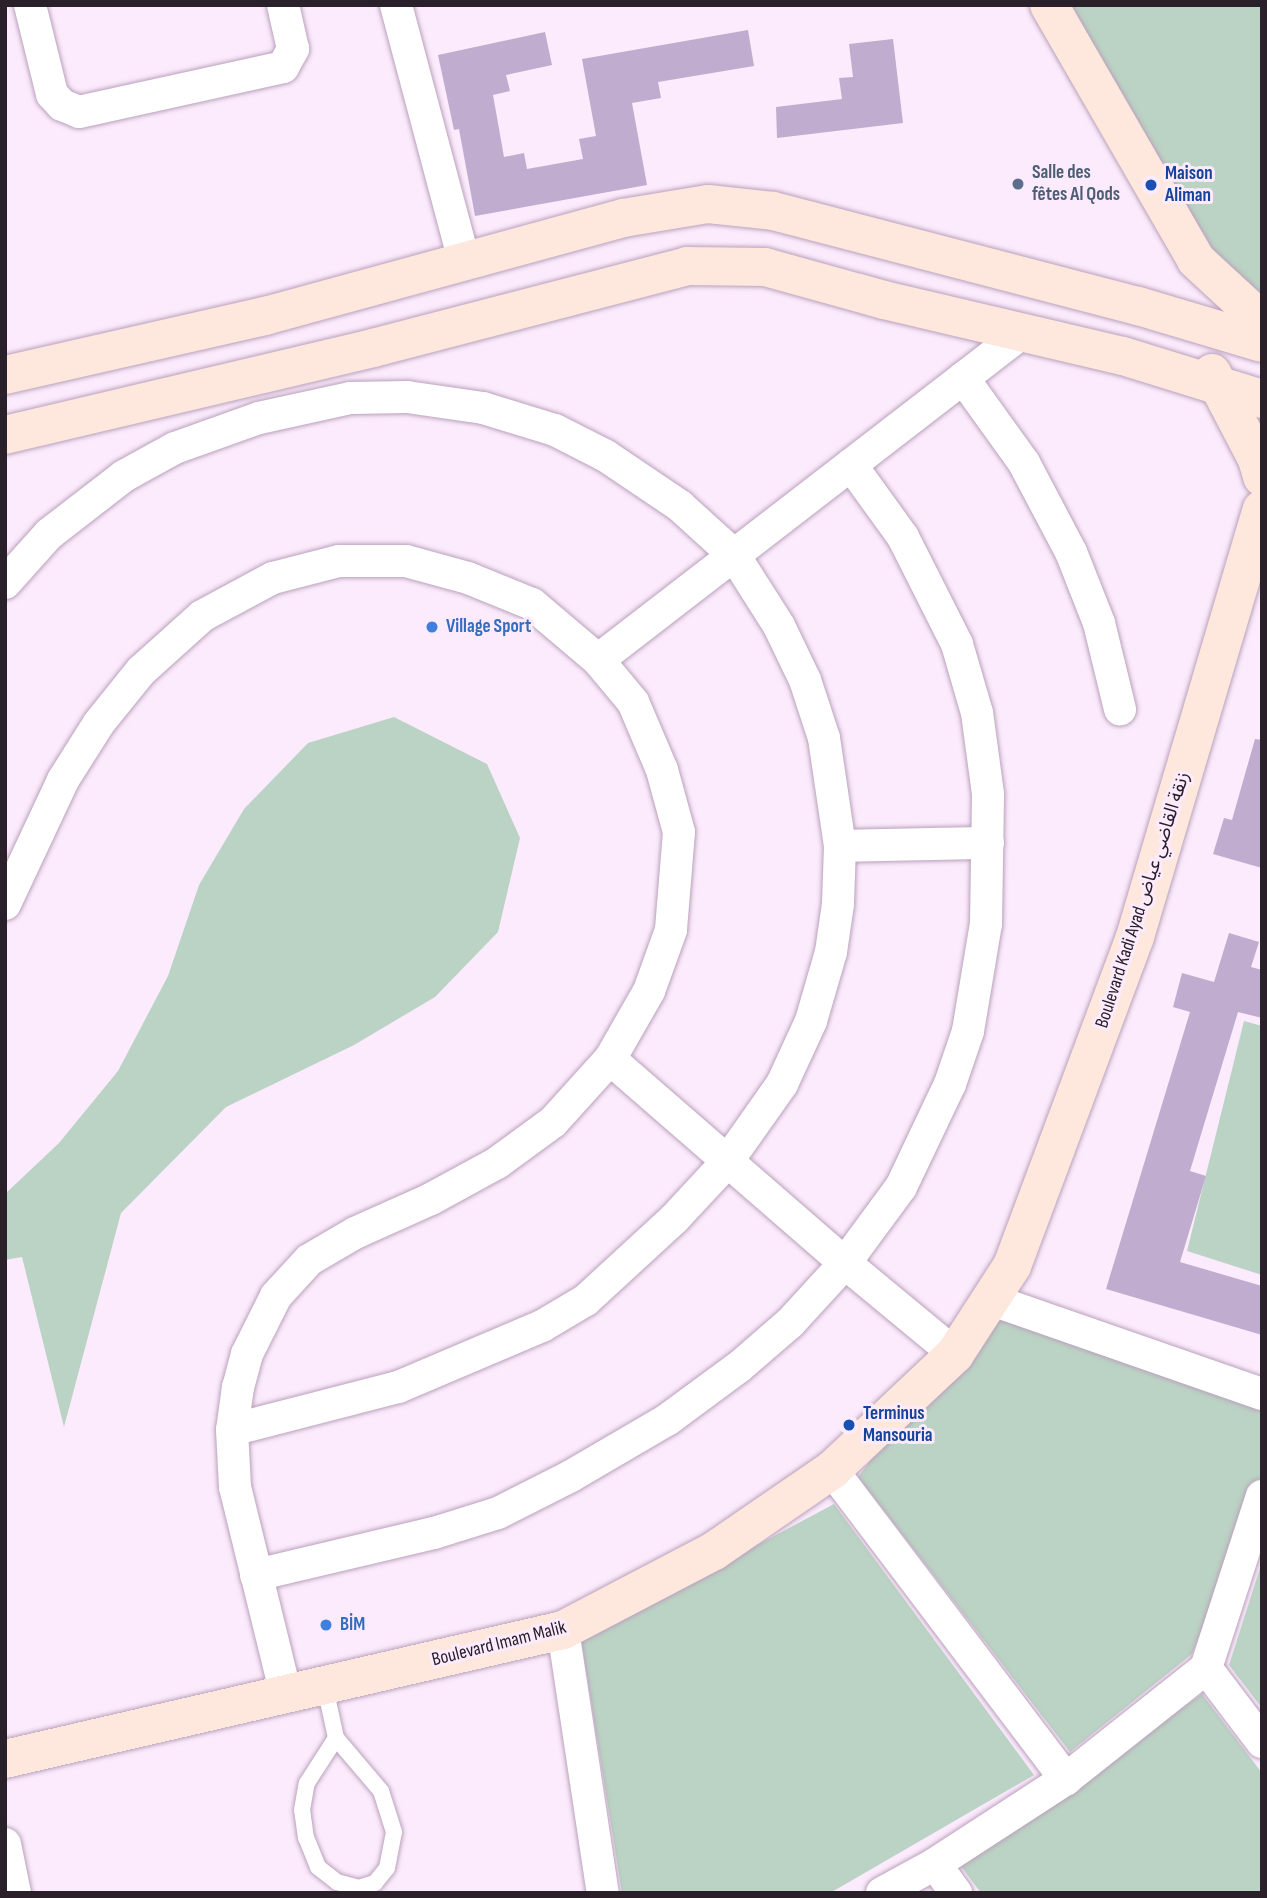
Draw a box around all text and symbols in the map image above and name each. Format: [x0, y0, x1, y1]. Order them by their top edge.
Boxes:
place label: Salle des fêtes Al Qods [1032, 162, 1120, 206]
place label: Maison Aliman [1165, 163, 1213, 207]
marker: Salle des fêtes Al Qods [1010, 176, 1026, 192]
marker: Maison Aliman [1143, 177, 1159, 193]
place label: Village Sport [446, 616, 531, 638]
marker: Village Sport [424, 619, 440, 635]
street label: Boulevard Kadi Ayad زنقة القاضي عياض [1091, 769, 1195, 1031]
place label: Terminus Mansouria [863, 1403, 933, 1447]
marker: Terminus Mansouria [841, 1417, 857, 1433]
place label: BİM [340, 1614, 365, 1636]
street label: Boulevard Imam Malik [429, 1616, 569, 1672]
marker: BİM [318, 1617, 334, 1633]

